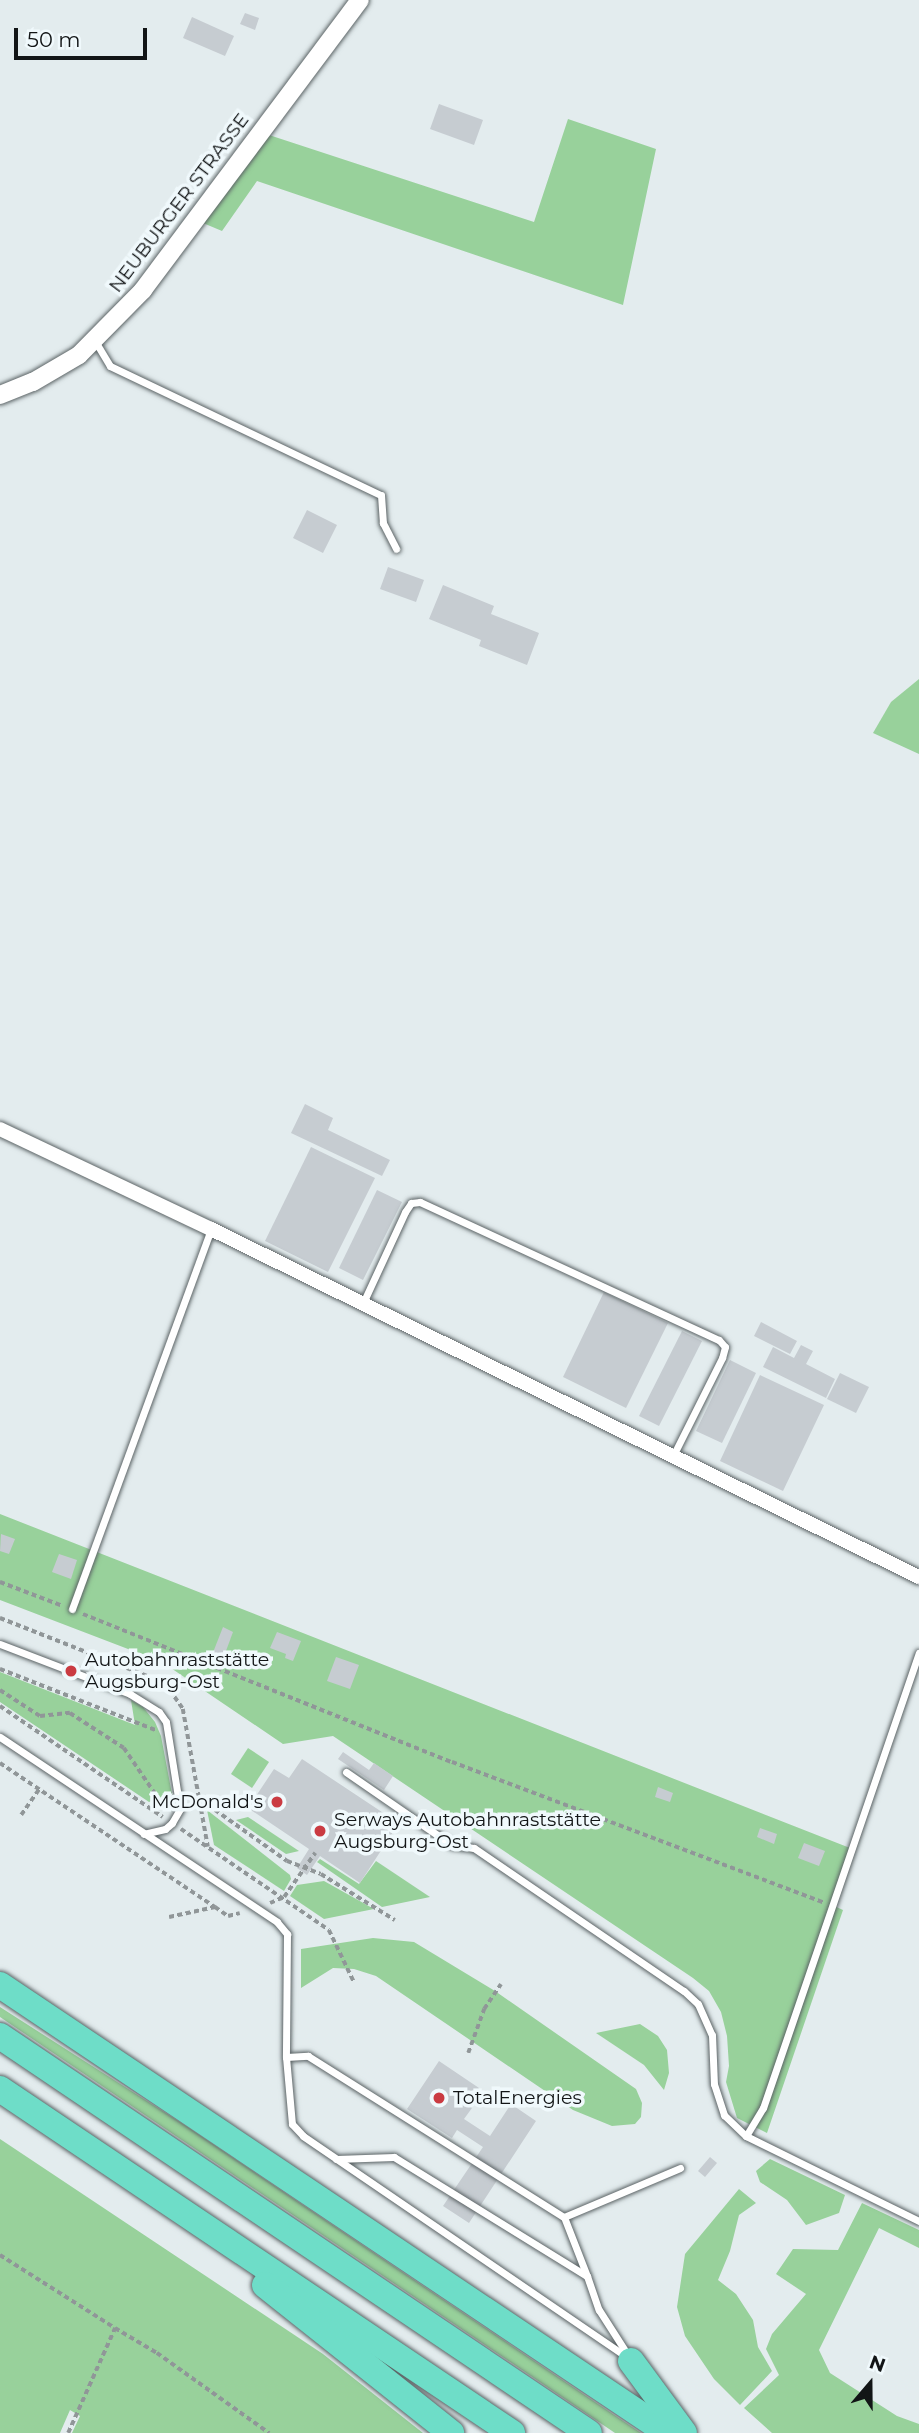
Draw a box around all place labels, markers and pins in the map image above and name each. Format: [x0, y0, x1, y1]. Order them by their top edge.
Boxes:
place label: Autobahnraststätte Augsburg-Ost [85, 1649, 269, 1693]
marker: Autobahnraststätte Augsburg-Ost [63, 1663, 79, 1679]
place label: McDonald's [151, 1791, 263, 1813]
marker: McDonald's [269, 1794, 285, 1810]
place label: Serways Autobahnraststätte Augsburg-Ost [334, 1809, 601, 1853]
marker: Serways Autobahnraststätte Augsburg-Ost [312, 1823, 328, 1839]
place label: TotalEnergies [453, 2087, 582, 2109]
marker: TotalEnergies [431, 2090, 447, 2106]

